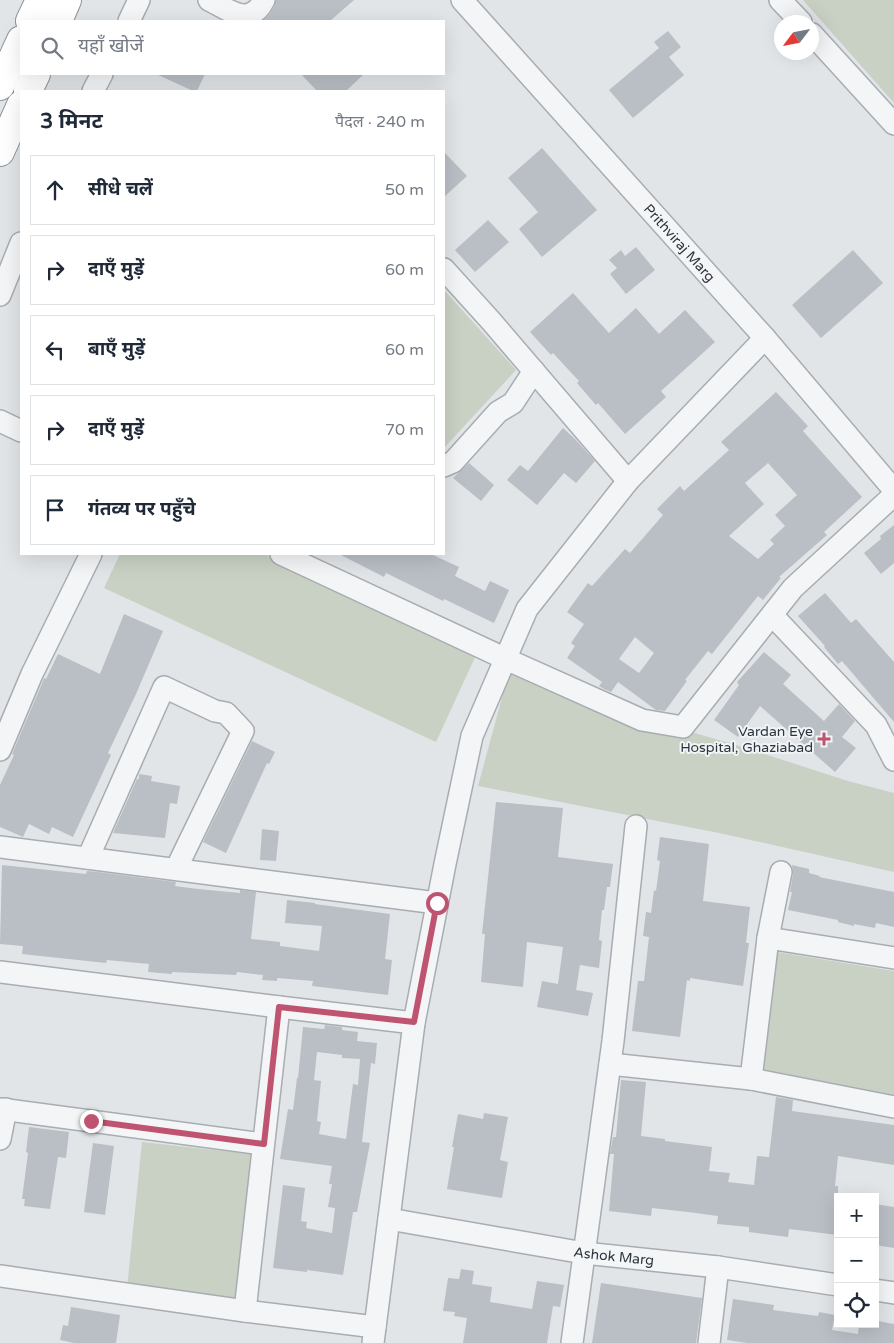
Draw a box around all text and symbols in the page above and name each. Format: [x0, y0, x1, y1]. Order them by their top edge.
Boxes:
north arrow [774, 15, 819, 60]
search box [20, 20, 445, 75]
icon: search [38, 34, 66, 62]
text: यहाँ खोजें [78, 35, 144, 57]
text: 3 मिनट [40, 109, 103, 134]
text: पैदल · 240 m [335, 112, 425, 132]
icon: ahead [41, 176, 69, 204]
text: सीधे चलें [88, 178, 153, 200]
text: 50 m [385, 180, 424, 200]
street label: Prithviraj Marg [640, 200, 719, 285]
icon: right [41, 256, 69, 284]
text: दाएँ मुड़ें [88, 258, 144, 280]
text: 60 m [385, 260, 424, 280]
icon: left [41, 336, 69, 364]
text: बाएँ मुड़ें [88, 338, 145, 360]
text: 60 m [385, 340, 424, 360]
icon: right [41, 416, 69, 444]
text: दाएँ मुड़ें [88, 418, 144, 440]
text: 70 m [385, 420, 424, 440]
icon: arrive [41, 496, 69, 524]
text: गंतव्य पर पहुँचे [88, 498, 196, 520]
place label: Vardan Eye Hospital, Ghaziabad [680, 723, 813, 756]
marker: Vardan Eye Hospital, Ghaziabad [817, 732, 831, 746]
route start [426, 892, 449, 915]
route end [80, 1110, 103, 1133]
map controls [834, 1193, 879, 1328]
button: + [834, 1193, 879, 1238]
button: − [834, 1238, 879, 1283]
street label: Ashok Marg [572, 1243, 655, 1269]
button: locate [834, 1283, 879, 1328]

